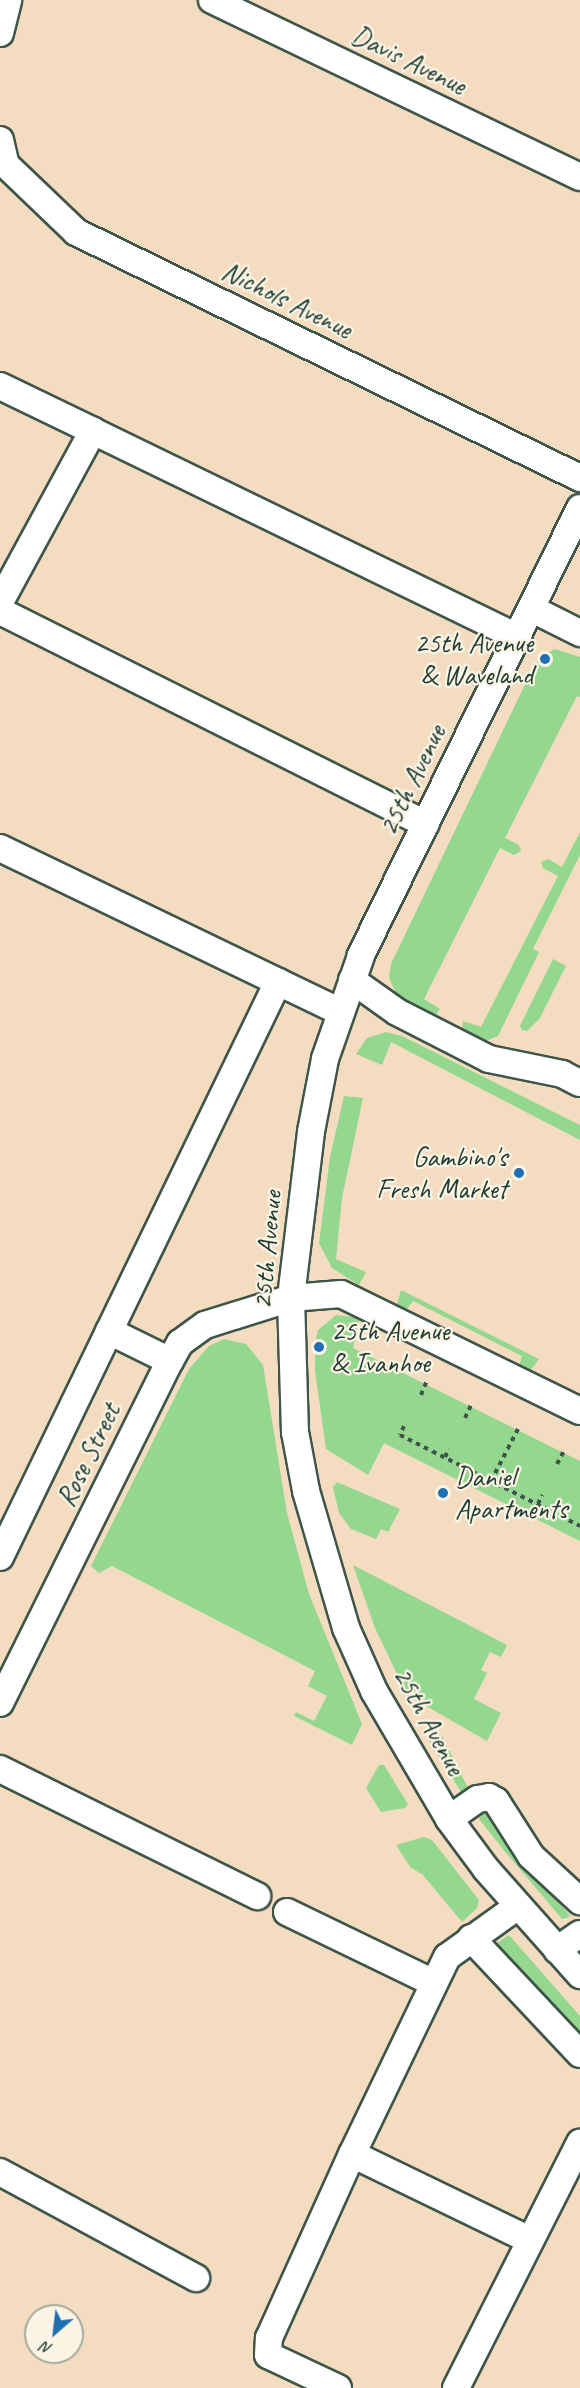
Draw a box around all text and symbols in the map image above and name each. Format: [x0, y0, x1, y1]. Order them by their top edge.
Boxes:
street label: Davis Avenue [346, 18, 472, 102]
street label: Nichols Avenue [216, 254, 358, 346]
place label: 25th Avenue & Waveland [415, 626, 533, 692]
marker: 25th Avenue & Waveland [538, 652, 552, 666]
street label: 25th Avenue [371, 719, 453, 841]
place label: Gambino's Fresh Market [375, 1140, 507, 1206]
marker: Gambino's Fresh Market [512, 1166, 526, 1180]
street label: 25th Avenue [245, 1190, 289, 1310]
place label: 25th Avenue & Ivanhoe [331, 1314, 449, 1380]
marker: 25th Avenue & Ivanhoe [312, 1340, 326, 1354]
street label: Rose Street [49, 1398, 127, 1512]
place label: Daniel Apartments [455, 1460, 567, 1526]
marker: Daniel Apartments [436, 1486, 450, 1500]
street label: 25th Avenue [386, 1661, 472, 1781]
north arrow [24, 2304, 84, 2364]
text: N [37, 2337, 56, 2359]

